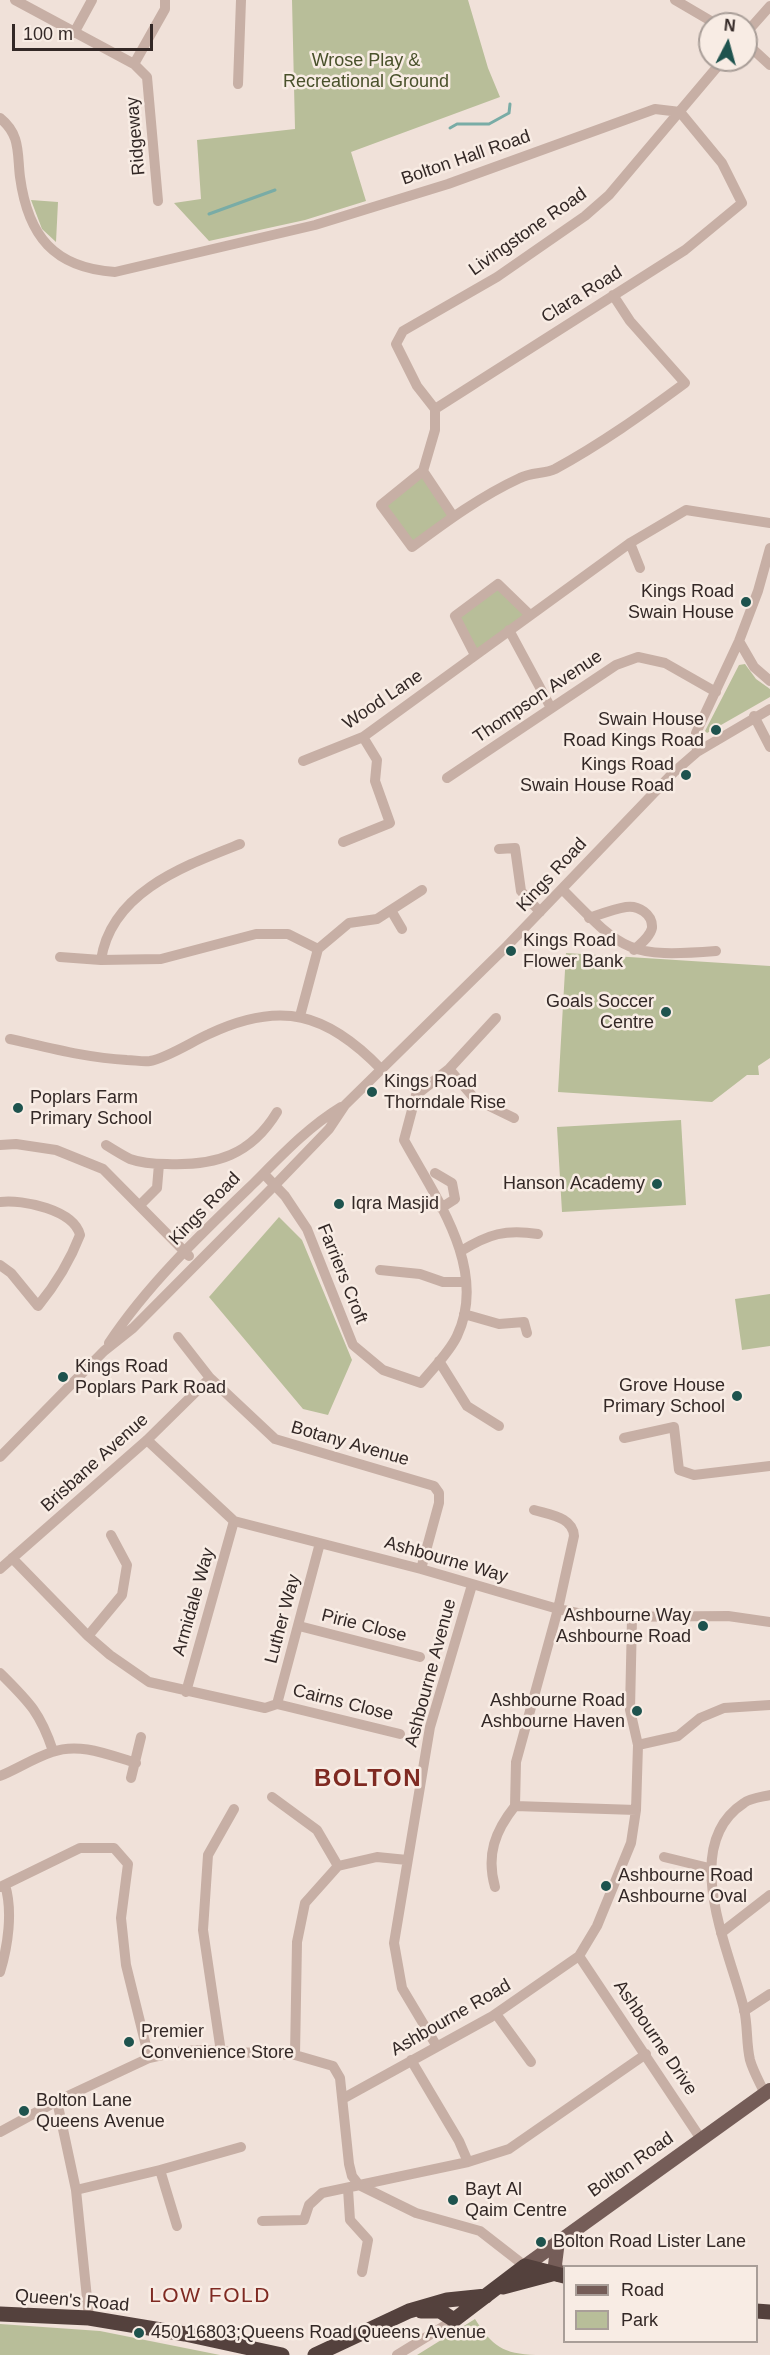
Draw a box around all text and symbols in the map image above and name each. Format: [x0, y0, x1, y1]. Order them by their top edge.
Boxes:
scale bar [15, 12, 156, 50]
north arrow [698, 12, 758, 72]
text: N [723, 17, 736, 35]
text: 100 m [23, 24, 73, 44]
park label: Wrose Play & Recreational Ground [283, 50, 449, 92]
street label: Ridgeway [122, 96, 150, 176]
street label: Bolton Hall Road [399, 126, 533, 190]
street label: Livingstone Road [465, 183, 591, 281]
street label: Clara Road [538, 262, 626, 328]
place label: Kings Road Swain House [628, 581, 734, 624]
marker: Kings Road Swain House [739, 595, 753, 609]
street label: Thompson Avenue [469, 646, 607, 748]
street label: Wood Lane [339, 665, 427, 735]
place label: Swain House Road Kings Road [563, 709, 704, 752]
marker: Swain House Road Kings Road [709, 723, 723, 737]
place label: Kings Road Swain House Road [520, 754, 674, 796]
marker: Kings Road Swain House Road [679, 768, 693, 782]
street label: Kings Road [512, 834, 592, 916]
place label: Kings Road Flower Bank [523, 930, 623, 972]
marker: Kings Road Flower Bank [504, 944, 518, 958]
place label: Goals Soccer Centre [546, 991, 654, 1034]
marker: Goals Soccer Centre [659, 1005, 673, 1019]
place label: Kings Road Thorndale Rise [384, 1071, 506, 1114]
marker: Kings Road Thorndale Rise [365, 1085, 379, 1099]
place label: Poplars Farm Primary School [30, 1087, 152, 1130]
marker: Poplars Farm Primary School [11, 1101, 25, 1115]
street label: Kings Road [165, 1168, 245, 1250]
place label: Hanson Academy [503, 1173, 645, 1195]
marker: Hanson Academy [650, 1177, 664, 1191]
place label: Iqra Masjid [351, 1193, 439, 1215]
marker: Iqra Masjid [332, 1197, 346, 1211]
street label: Farriers Croft [312, 1221, 372, 1327]
place label: Kings Road Poplars Park Road [75, 1356, 226, 1398]
marker: Kings Road Poplars Park Road [56, 1370, 70, 1384]
place label: Grove House Primary School [603, 1375, 725, 1418]
marker: Grove House Primary School [730, 1389, 744, 1403]
street label: Brisbane Avenue [37, 1409, 153, 1517]
street label: Botany Avenue [288, 1417, 412, 1471]
street label: Ashbourne Way [382, 1532, 510, 1588]
street label: Armidale Way [168, 1546, 220, 1658]
street label: Luther Way [261, 1572, 305, 1666]
street label: Ashbourne Avenue [401, 1596, 461, 1750]
street label: Pirie Close [319, 1605, 409, 1647]
place label: Ashbourne Way Ashbourne Road [556, 1605, 691, 1648]
marker: Ashbourne Way Ashbourne Road [696, 1619, 710, 1633]
street label: Cairns Close [290, 1680, 396, 1726]
place label: Ashbourne Road Ashbourne Haven [481, 1690, 625, 1732]
marker: Ashbourne Road Ashbourne Haven [630, 1704, 644, 1718]
district label: BOLTON [314, 1765, 422, 1793]
place label: Ashbourne Road Ashbourne Oval [618, 1865, 753, 1908]
marker: Ashbourne Road Ashbourne Oval [599, 1879, 613, 1893]
street label: Ashbourne Road [387, 1975, 515, 2061]
street label: Ashbourne Drive [609, 1976, 701, 2100]
place label: Premier Convenience Store [141, 2021, 294, 2064]
marker: Premier Convenience Store [122, 2035, 136, 2049]
place label: Bolton Lane Queens Avenue [36, 2090, 165, 2132]
marker: Bolton Lane Queens Avenue [17, 2104, 31, 2118]
street label: Bolton Road [584, 2128, 678, 2202]
place label: Bayt Al Qaim Centre [465, 2179, 567, 2222]
marker: Bayt Al Qaim Centre [446, 2193, 460, 2207]
place label: Bolton Road Lister Lane [553, 2231, 746, 2253]
marker: Bolton Road Lister Lane [534, 2235, 548, 2249]
legend [563, 2265, 758, 2343]
text: Road [621, 2280, 664, 2300]
district label: LOW FOLD [149, 2283, 271, 2309]
street label: Queen's Road [14, 2285, 130, 2317]
text: Park [621, 2310, 658, 2330]
place label: 450 16803;Queens Road Queens Avenue [151, 2322, 486, 2344]
marker: 450 16803;Queens Road Queens Avenue [132, 2326, 146, 2340]

